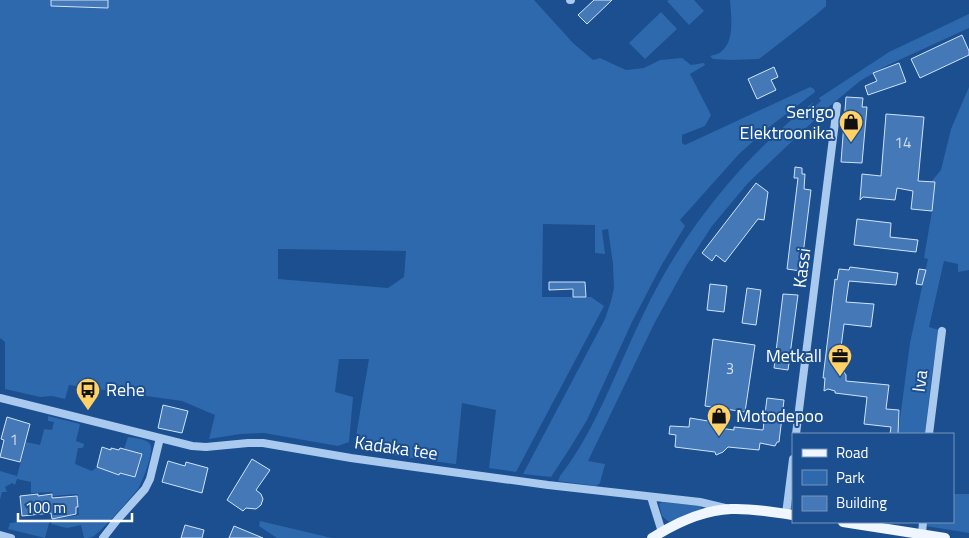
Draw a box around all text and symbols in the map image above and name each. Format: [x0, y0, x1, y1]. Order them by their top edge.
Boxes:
place label: Serigo Elektroonika [740, 98, 834, 146]
shop icon: Serigo Elektroonika [838, 109, 864, 143]
house number: 14 [895, 131, 911, 154]
street label: Kassi [786, 246, 817, 289]
place label: Metkall [766, 342, 822, 369]
office icon: Metkall [827, 343, 853, 377]
house number: 3 [726, 357, 734, 380]
street label: Iva [905, 368, 934, 393]
place label: Rehe [106, 376, 145, 403]
bus stop icon: Rehe [75, 377, 101, 411]
place label: Motodepoo [736, 402, 823, 429]
shop icon: Motodepoo [706, 403, 732, 437]
house number: 1 [10, 428, 18, 451]
street label: Kadaka tee [353, 428, 439, 467]
legend [792, 433, 954, 523]
text: Road [836, 441, 868, 464]
text: Park [836, 466, 865, 489]
scale bar [18, 490, 131, 522]
text: Building [836, 491, 887, 514]
text: 100 m [25, 496, 66, 519]

